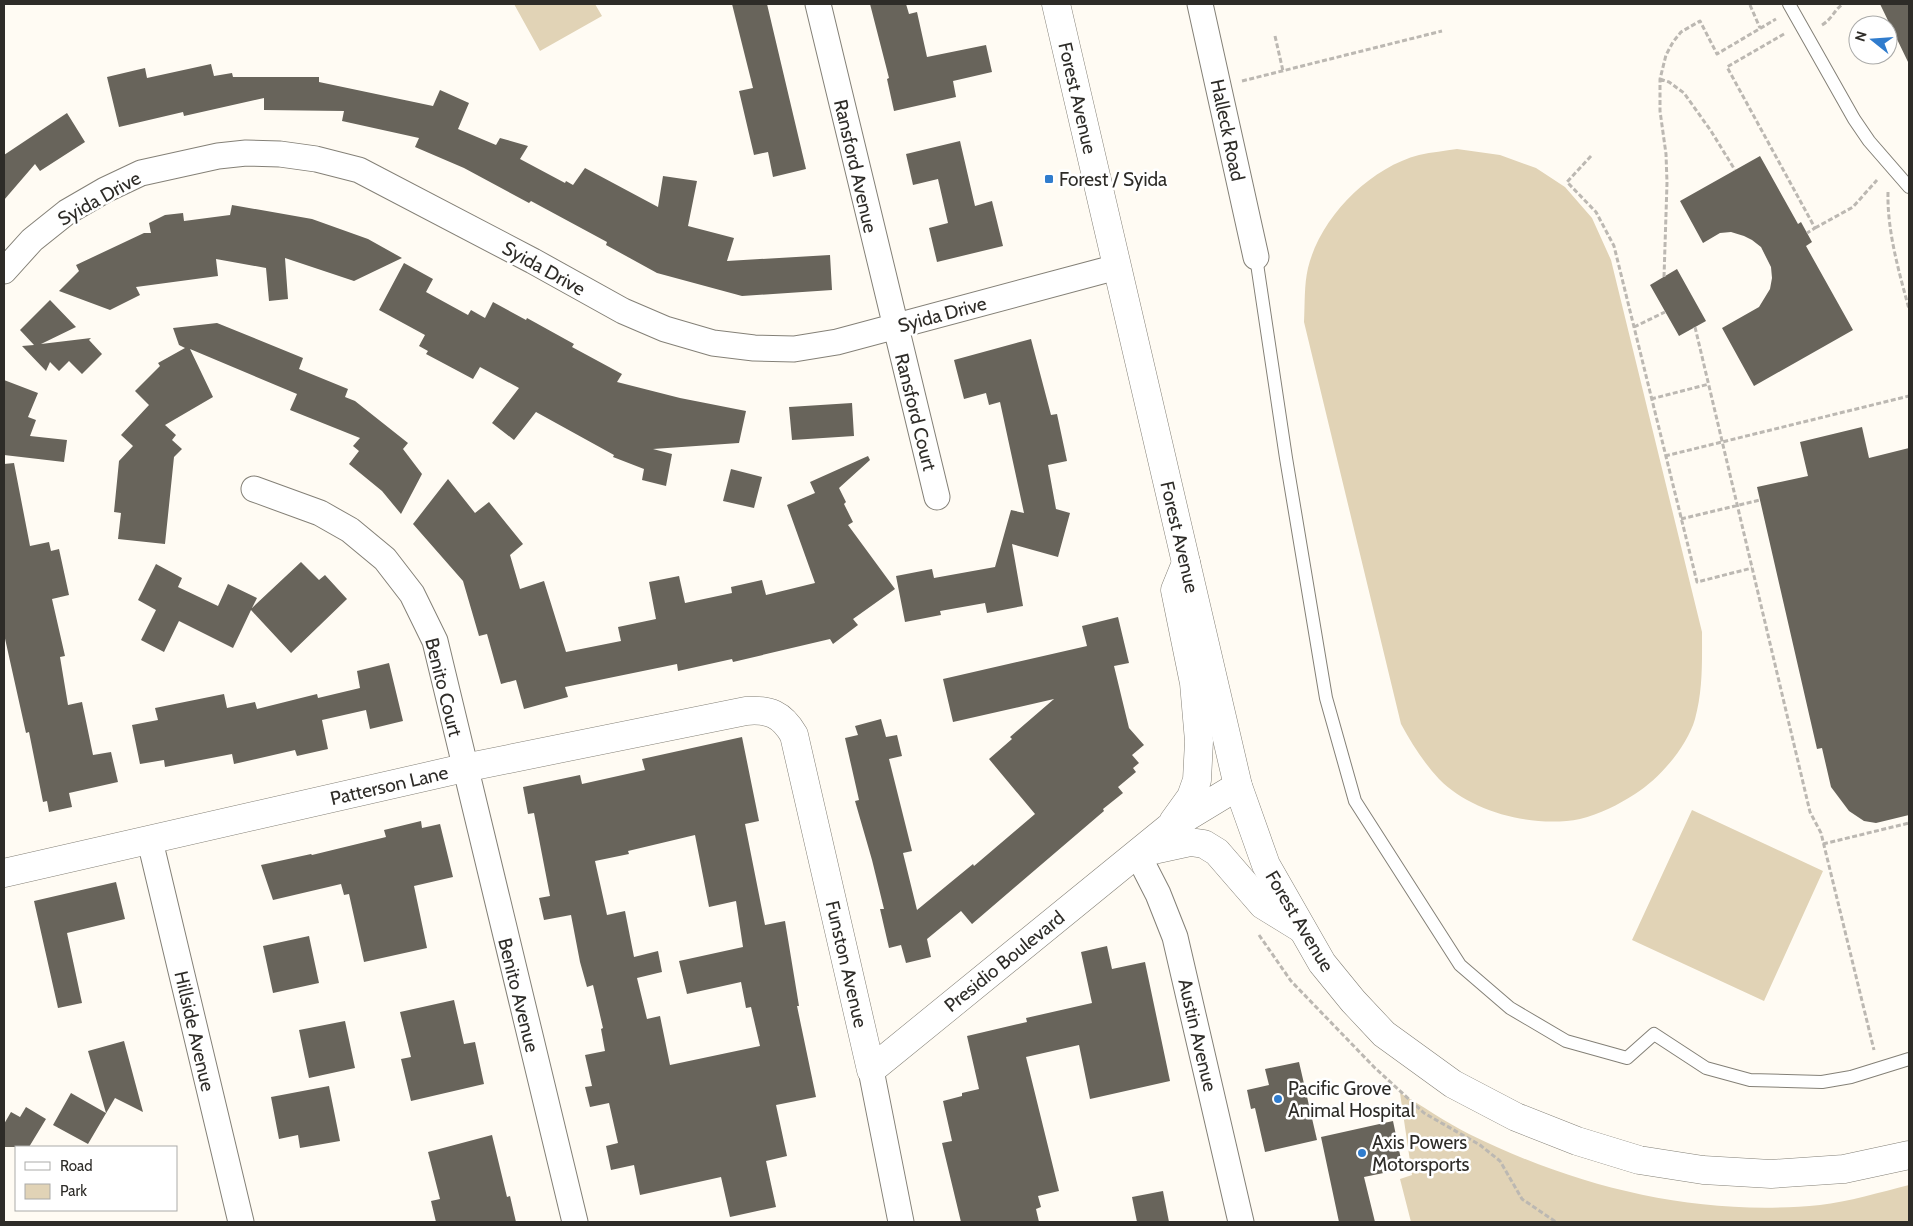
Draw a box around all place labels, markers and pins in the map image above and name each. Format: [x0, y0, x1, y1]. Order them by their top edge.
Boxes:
place label: Forest / Syida [1059, 168, 1167, 191]
marker: Forest / Syida [1043, 173, 1055, 185]
place label: Pacific Grove Animal Hospital [1288, 1077, 1415, 1122]
marker: Pacific Grove Animal Hospital [1272, 1093, 1284, 1105]
place label: Axis Powers Motorsports [1372, 1131, 1470, 1176]
marker: Axis Powers Motorsports [1356, 1147, 1368, 1159]

